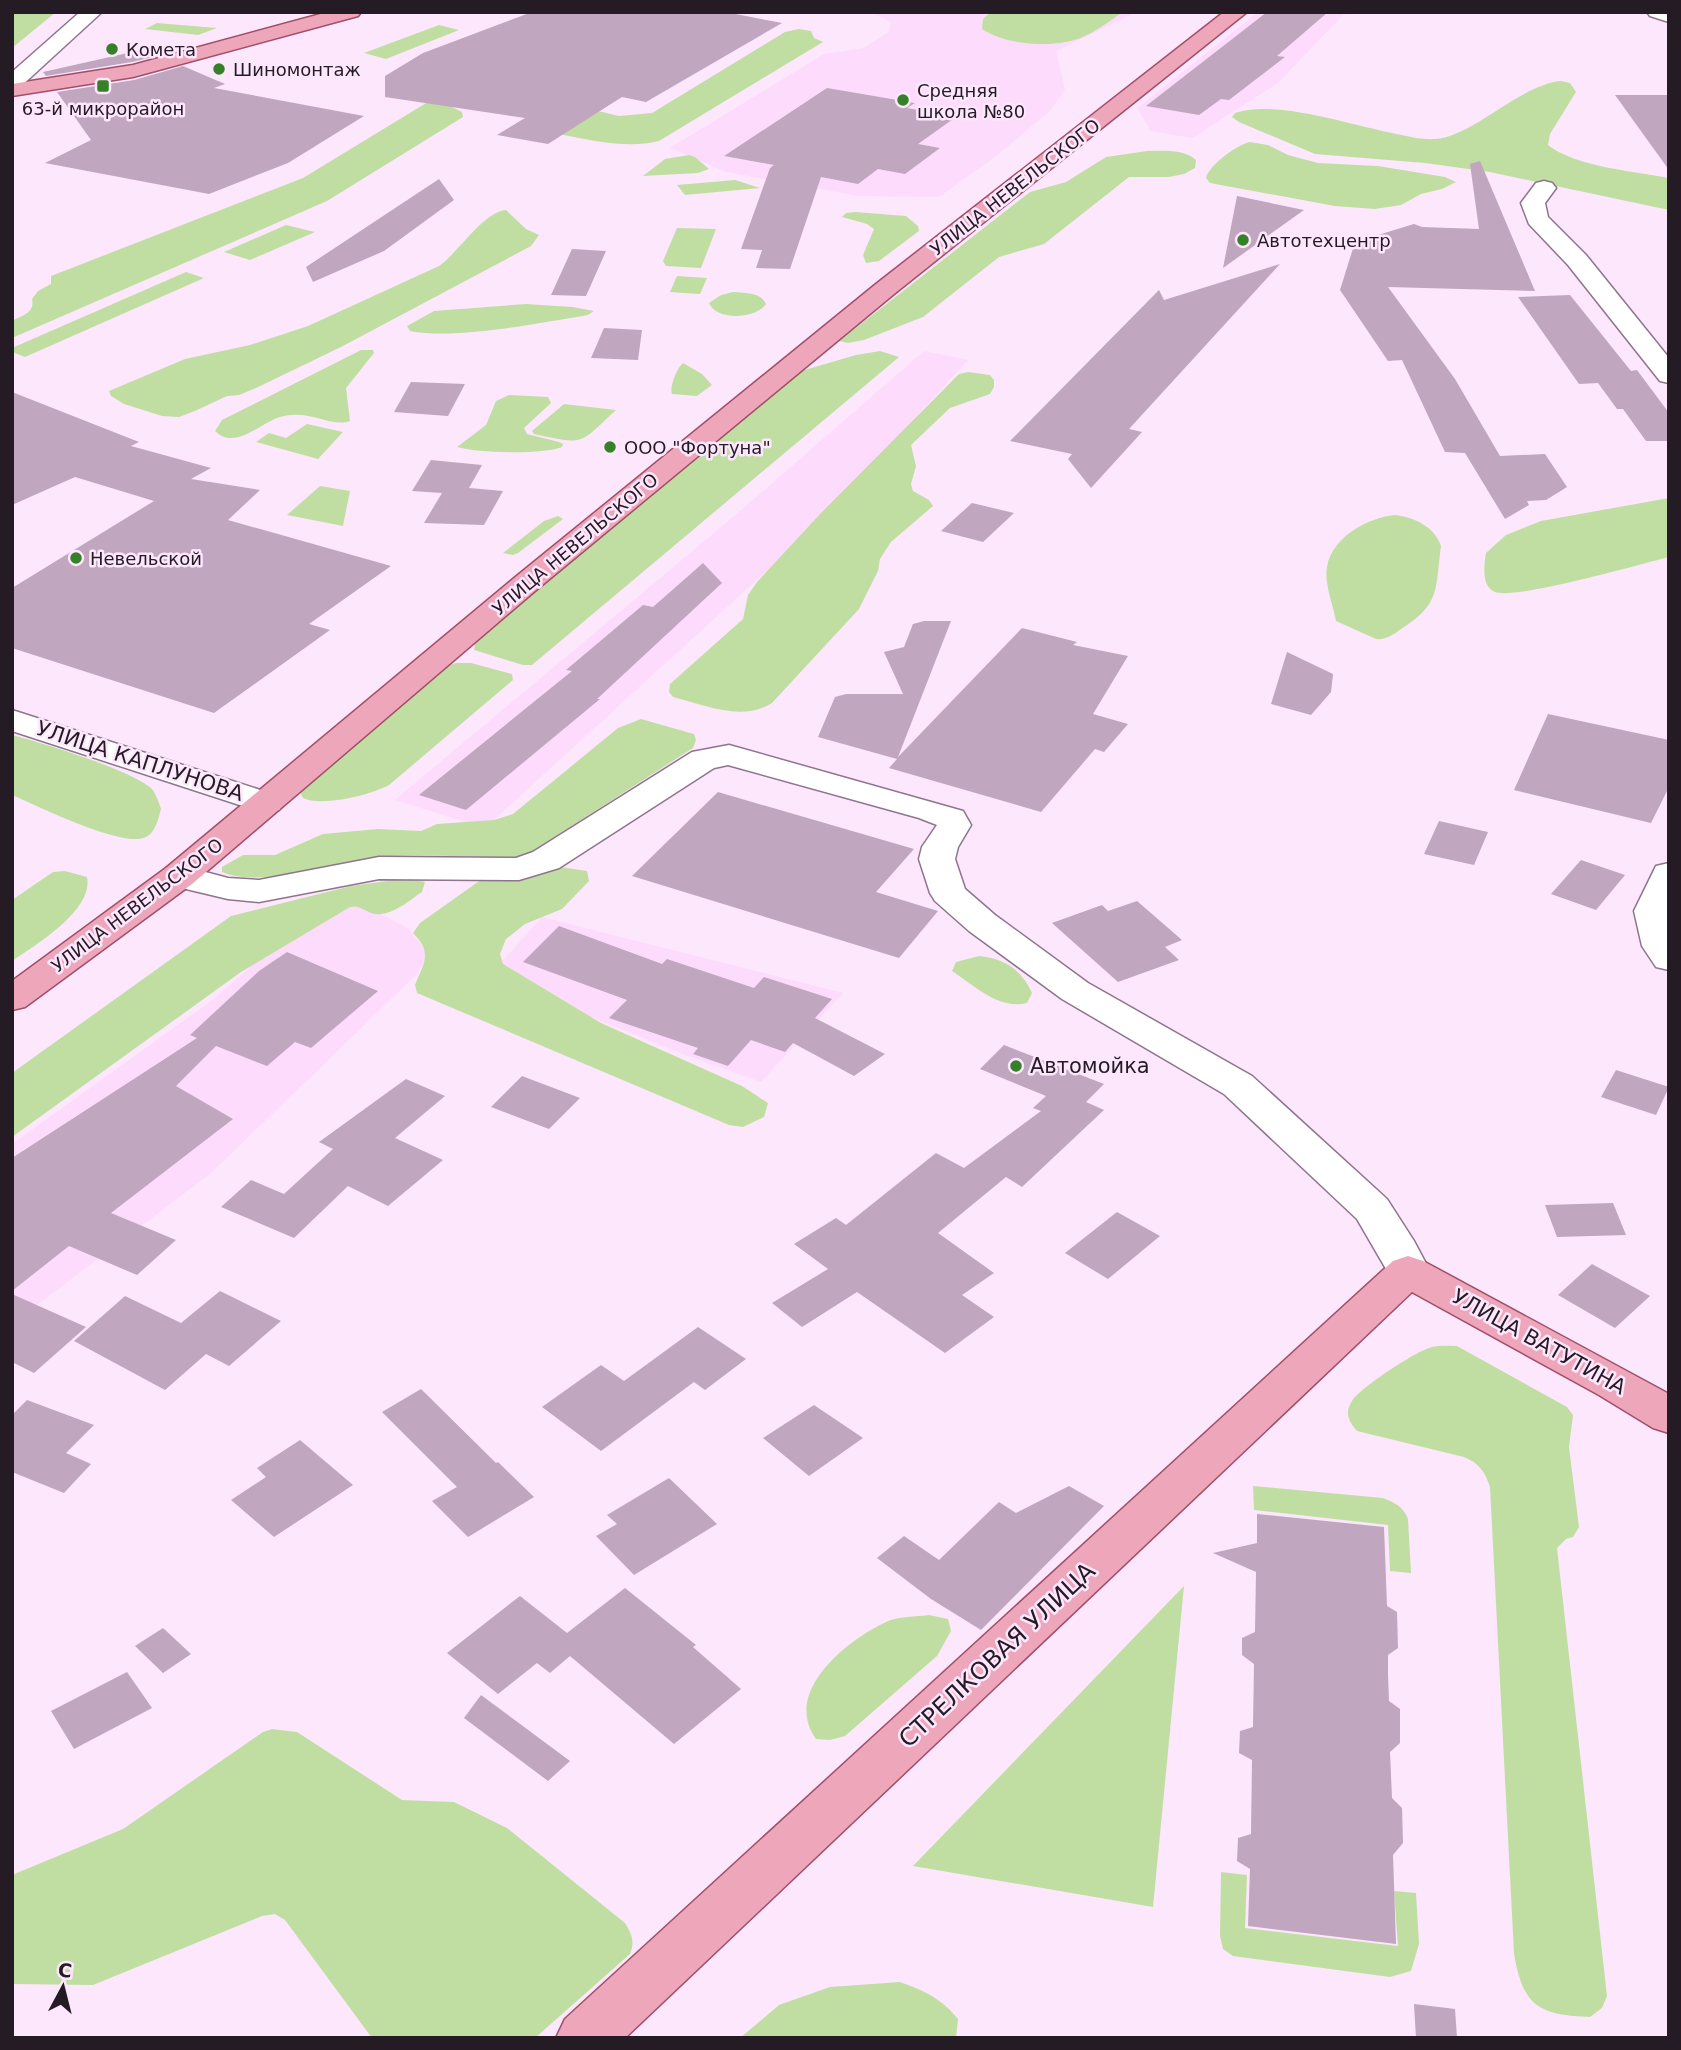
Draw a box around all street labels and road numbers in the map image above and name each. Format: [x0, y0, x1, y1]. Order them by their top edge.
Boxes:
street label: УЛИЦА НЕВЕЛЬСКОГО [926, 114, 1104, 260]
street label: УЛИЦА НЕВЕЛЬСКОГО [488, 469, 662, 619]
street label: УЛИЦА КАПЛУНОВА [33, 716, 247, 806]
street label: УЛИЦА НЕВЕЛЬСКОГО [47, 834, 227, 976]
street label: УЛИЦА ВАТУТИНА [1448, 1284, 1631, 1400]
street label: СТРЕЛКОВАЯ УЛИЦА [893, 1556, 1101, 1753]

